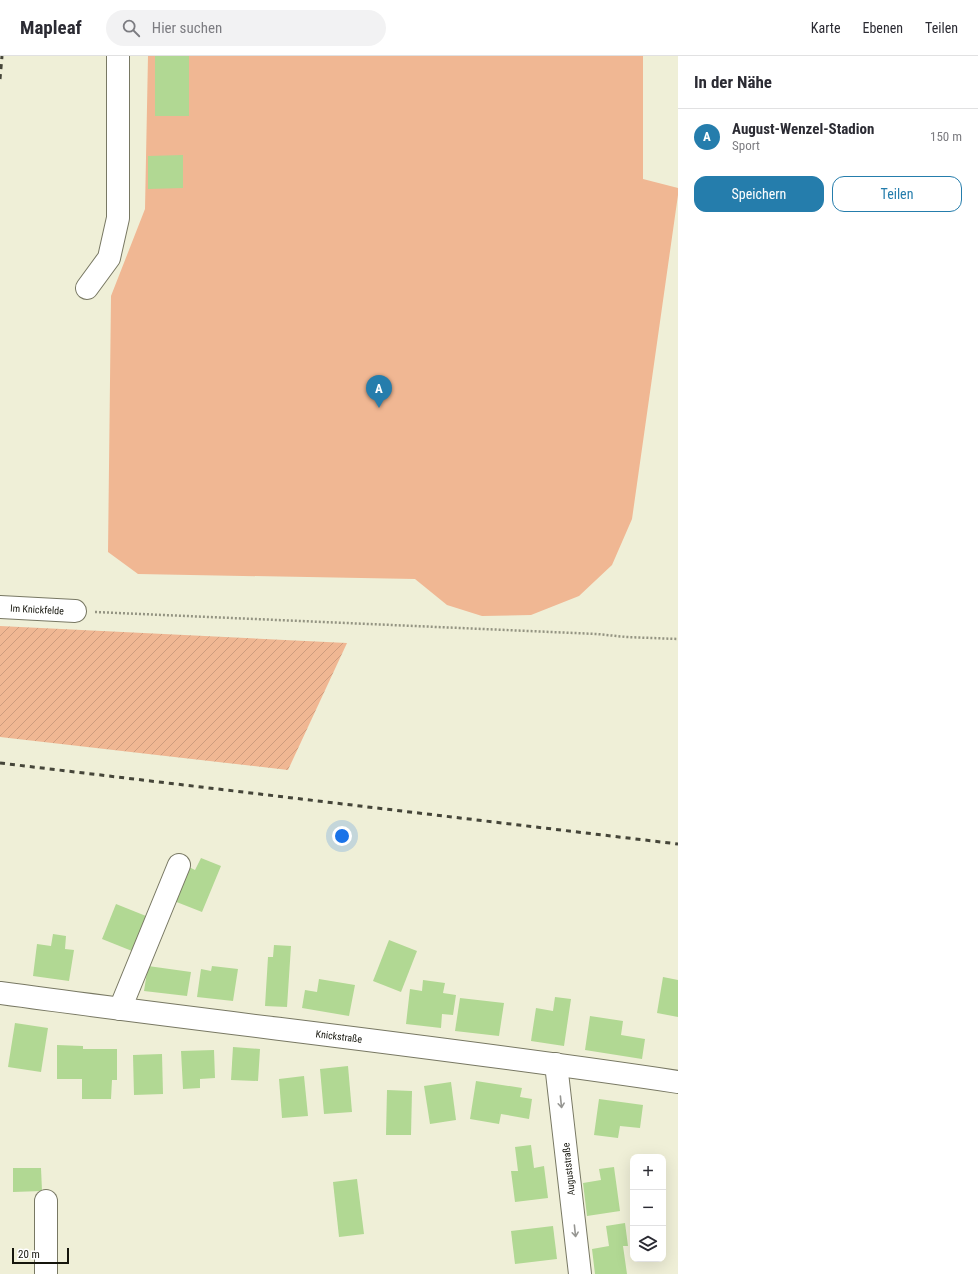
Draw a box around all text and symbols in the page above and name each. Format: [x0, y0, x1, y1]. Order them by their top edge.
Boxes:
search box [106, 10, 386, 46]
text: Mapleaf [20, 16, 82, 39]
icon: search [120, 17, 142, 39]
text: Hier suchen [152, 19, 222, 37]
text: Karte [811, 20, 840, 36]
text: Ebenen [862, 20, 903, 36]
text: Teilen [925, 20, 958, 36]
text: In der Nähe [694, 72, 772, 92]
text: August-Wenzel-Stadion [732, 120, 874, 138]
text: A [703, 129, 711, 144]
text: 150 m [930, 129, 962, 144]
text: Sport [732, 138, 760, 153]
button: Speichern [694, 176, 824, 212]
button: Teilen [832, 176, 962, 212]
pin: A [366, 375, 392, 408]
street label: Im Knickfelde [10, 603, 64, 616]
your location [332, 826, 352, 846]
street label: Knickstraße [315, 1028, 363, 1045]
one-way arrow [557, 1095, 564, 1108]
street label: Auguststraße [560, 1142, 577, 1196]
map controls [630, 1154, 666, 1262]
button: + [630, 1154, 666, 1190]
button: − [630, 1190, 666, 1226]
one-way arrow [571, 1225, 579, 1238]
button: layers [630, 1226, 666, 1262]
scale bar [12, 1246, 69, 1265]
text: 20 m [18, 1248, 40, 1261]

